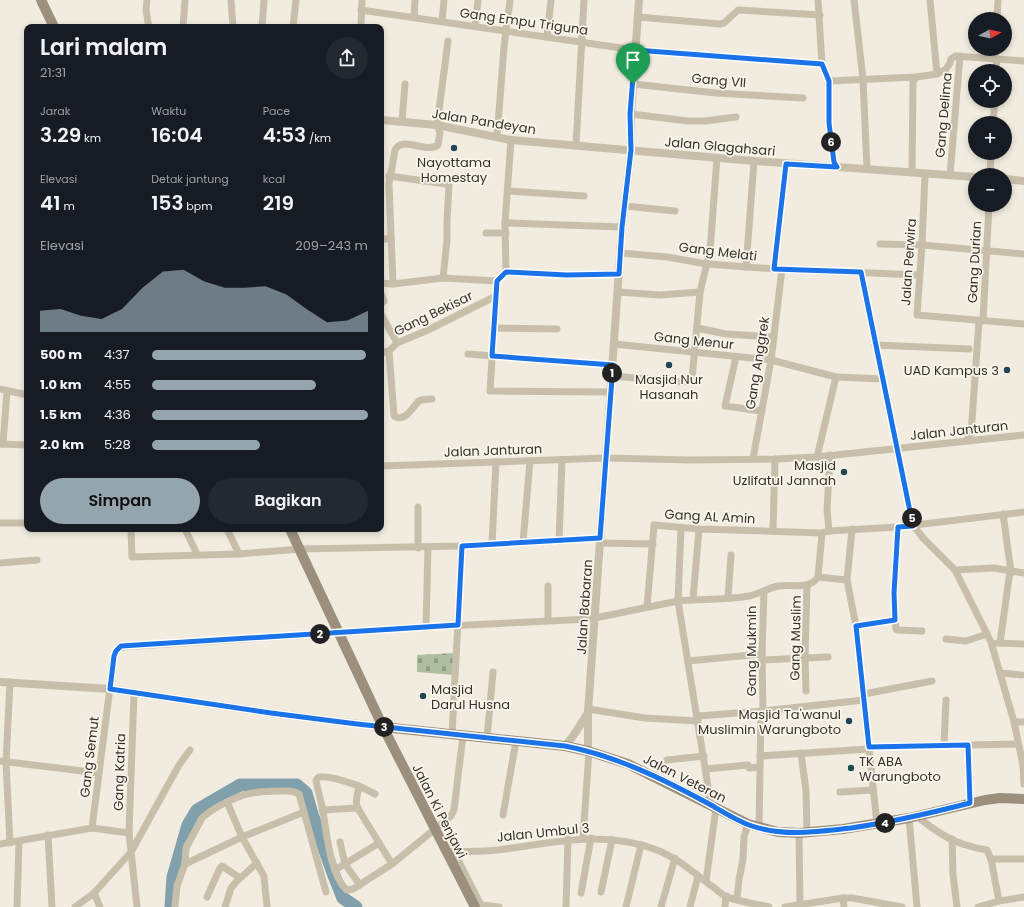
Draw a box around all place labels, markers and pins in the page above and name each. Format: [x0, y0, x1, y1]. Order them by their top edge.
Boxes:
pin [616, 43, 650, 84]
pin: 6 [821, 132, 841, 152]
marker: Nayottama Homestay [449, 143, 459, 153]
place label: Nayottama Homestay [417, 153, 491, 187]
marker: Masjid Nur Hasanah [664, 360, 674, 370]
place label: UAD Kampus 3 [904, 361, 999, 380]
pin: 1 [602, 363, 622, 383]
marker: UAD Kampus 3 [1002, 365, 1012, 375]
place label: Masjid Nur Hasanah [635, 370, 703, 404]
place label: Masjid Uzlifatul Jannah [733, 456, 836, 490]
marker: Masjid Uzlifatul Jannah [839, 467, 849, 477]
pin: 5 [902, 508, 922, 528]
pin: 2 [310, 624, 330, 644]
place label: Masjid Darul Husna [431, 680, 510, 714]
marker: Masjid Darul Husna [418, 691, 428, 701]
place label: Masjid Ta'wanul Muslimin Warungboto [698, 705, 841, 739]
marker: Masjid Ta'wanul Muslimin Warungboto [844, 716, 854, 726]
pin: 3 [374, 717, 394, 737]
place label: TK ABA Warungboto [859, 752, 941, 786]
marker: TK ABA Warungboto [846, 763, 856, 773]
pin: 4 [875, 813, 895, 833]

